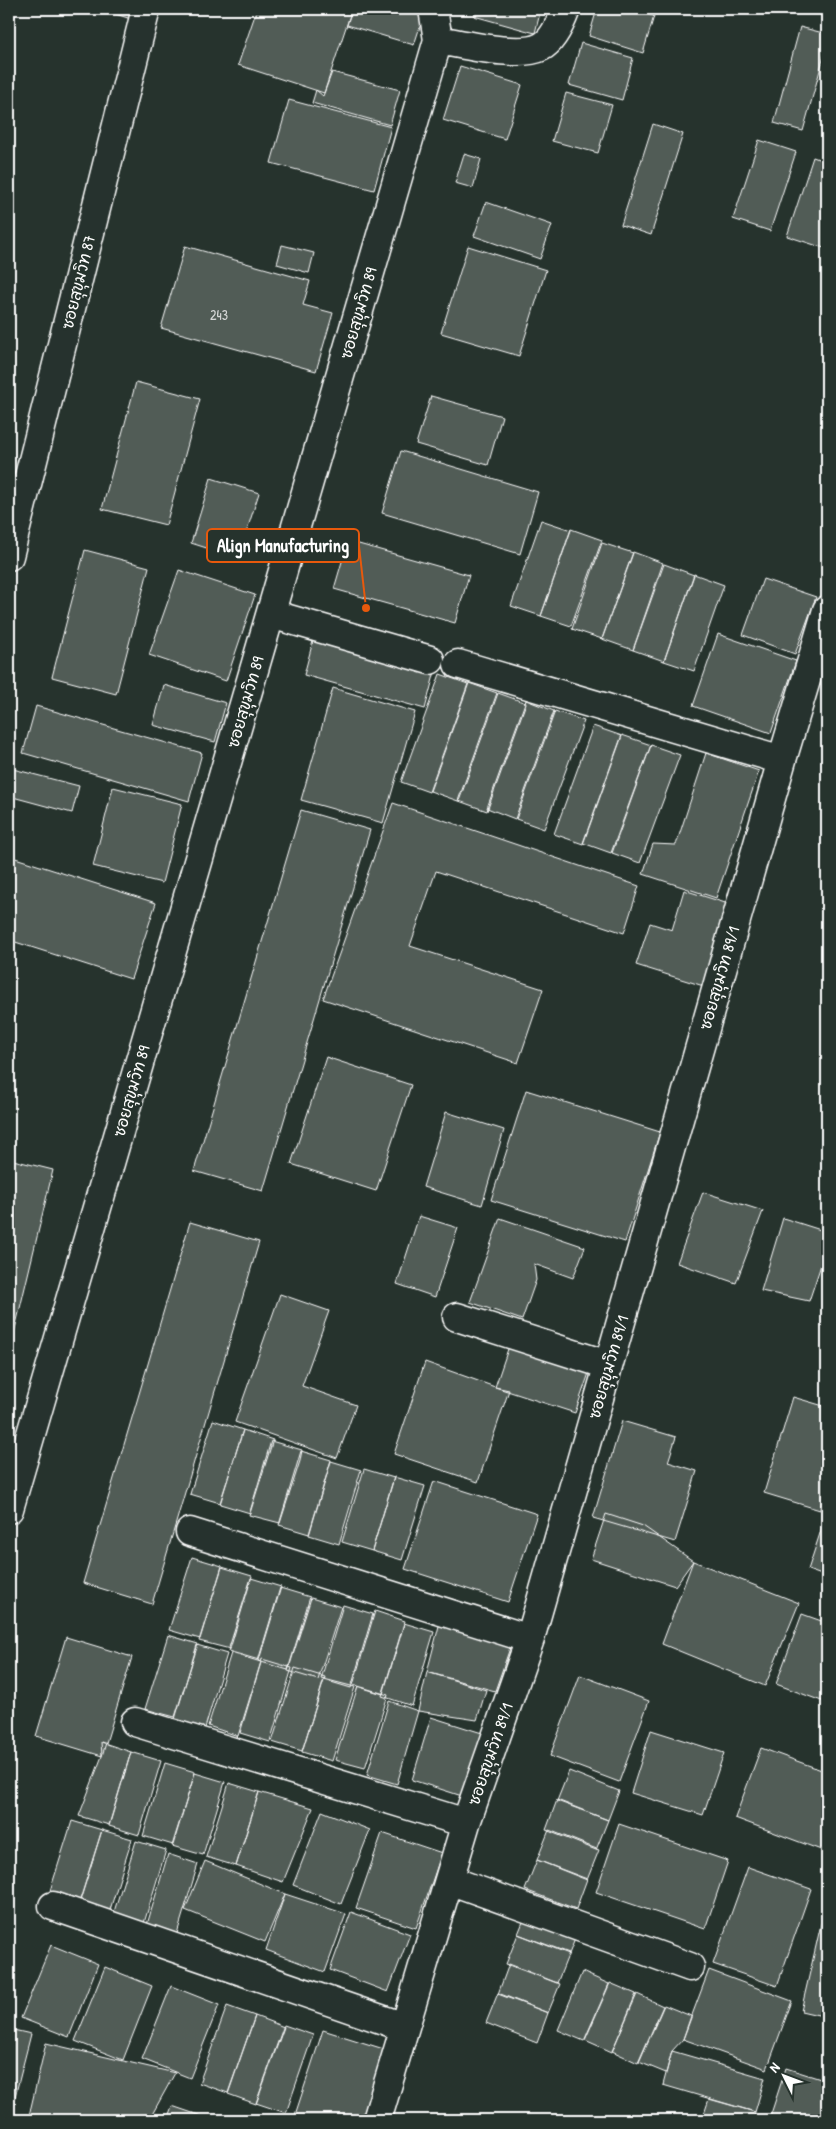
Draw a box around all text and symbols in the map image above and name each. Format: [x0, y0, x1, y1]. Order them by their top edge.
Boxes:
street label: ซอยสุขุมวิท 87 [56, 233, 102, 332]
street label: ซอยสุขุมวิท 89 [334, 265, 384, 362]
house number: 243 [210, 305, 228, 324]
callout: Align Manufacturing [207, 529, 359, 562]
text: Align Manufacturing [217, 533, 349, 559]
street label: ซอยสุขุมวิท 89 [221, 654, 271, 751]
street label: ซอยสุขุมวิท 89/1 [694, 923, 746, 1033]
street label: ซอยสุขุมวิท 89 [107, 1043, 157, 1140]
street label: ซอยสุขุมวิท 89/1 [583, 1312, 635, 1422]
street label: ซอยสุขุมวิท 89/1 [462, 1700, 520, 1809]
north arrow [758, 2052, 808, 2102]
text: N [764, 2057, 784, 2076]

